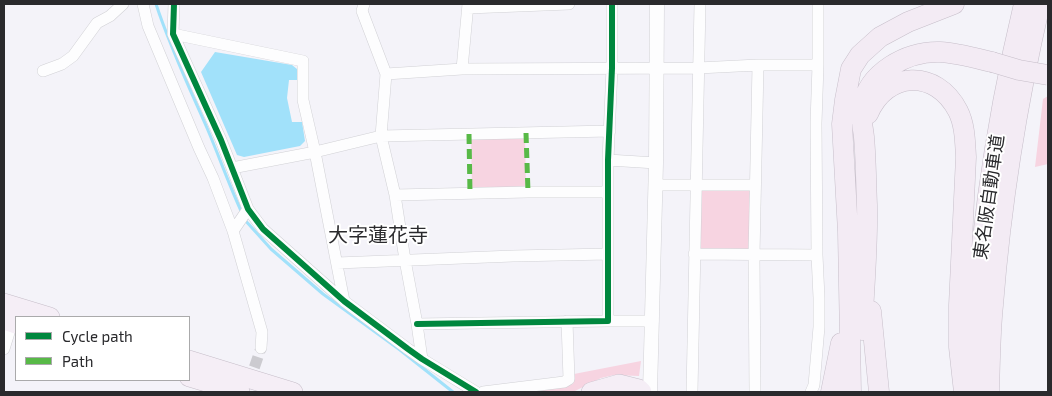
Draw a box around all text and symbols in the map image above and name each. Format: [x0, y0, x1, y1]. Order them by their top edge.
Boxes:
street label: 東名阪自動車道 [970, 133, 1008, 261]
district label: 大字蓮花寺 [328, 223, 428, 247]
legend [15, 316, 190, 381]
text: Cycle path [62, 327, 133, 345]
text: Path [62, 352, 93, 370]

